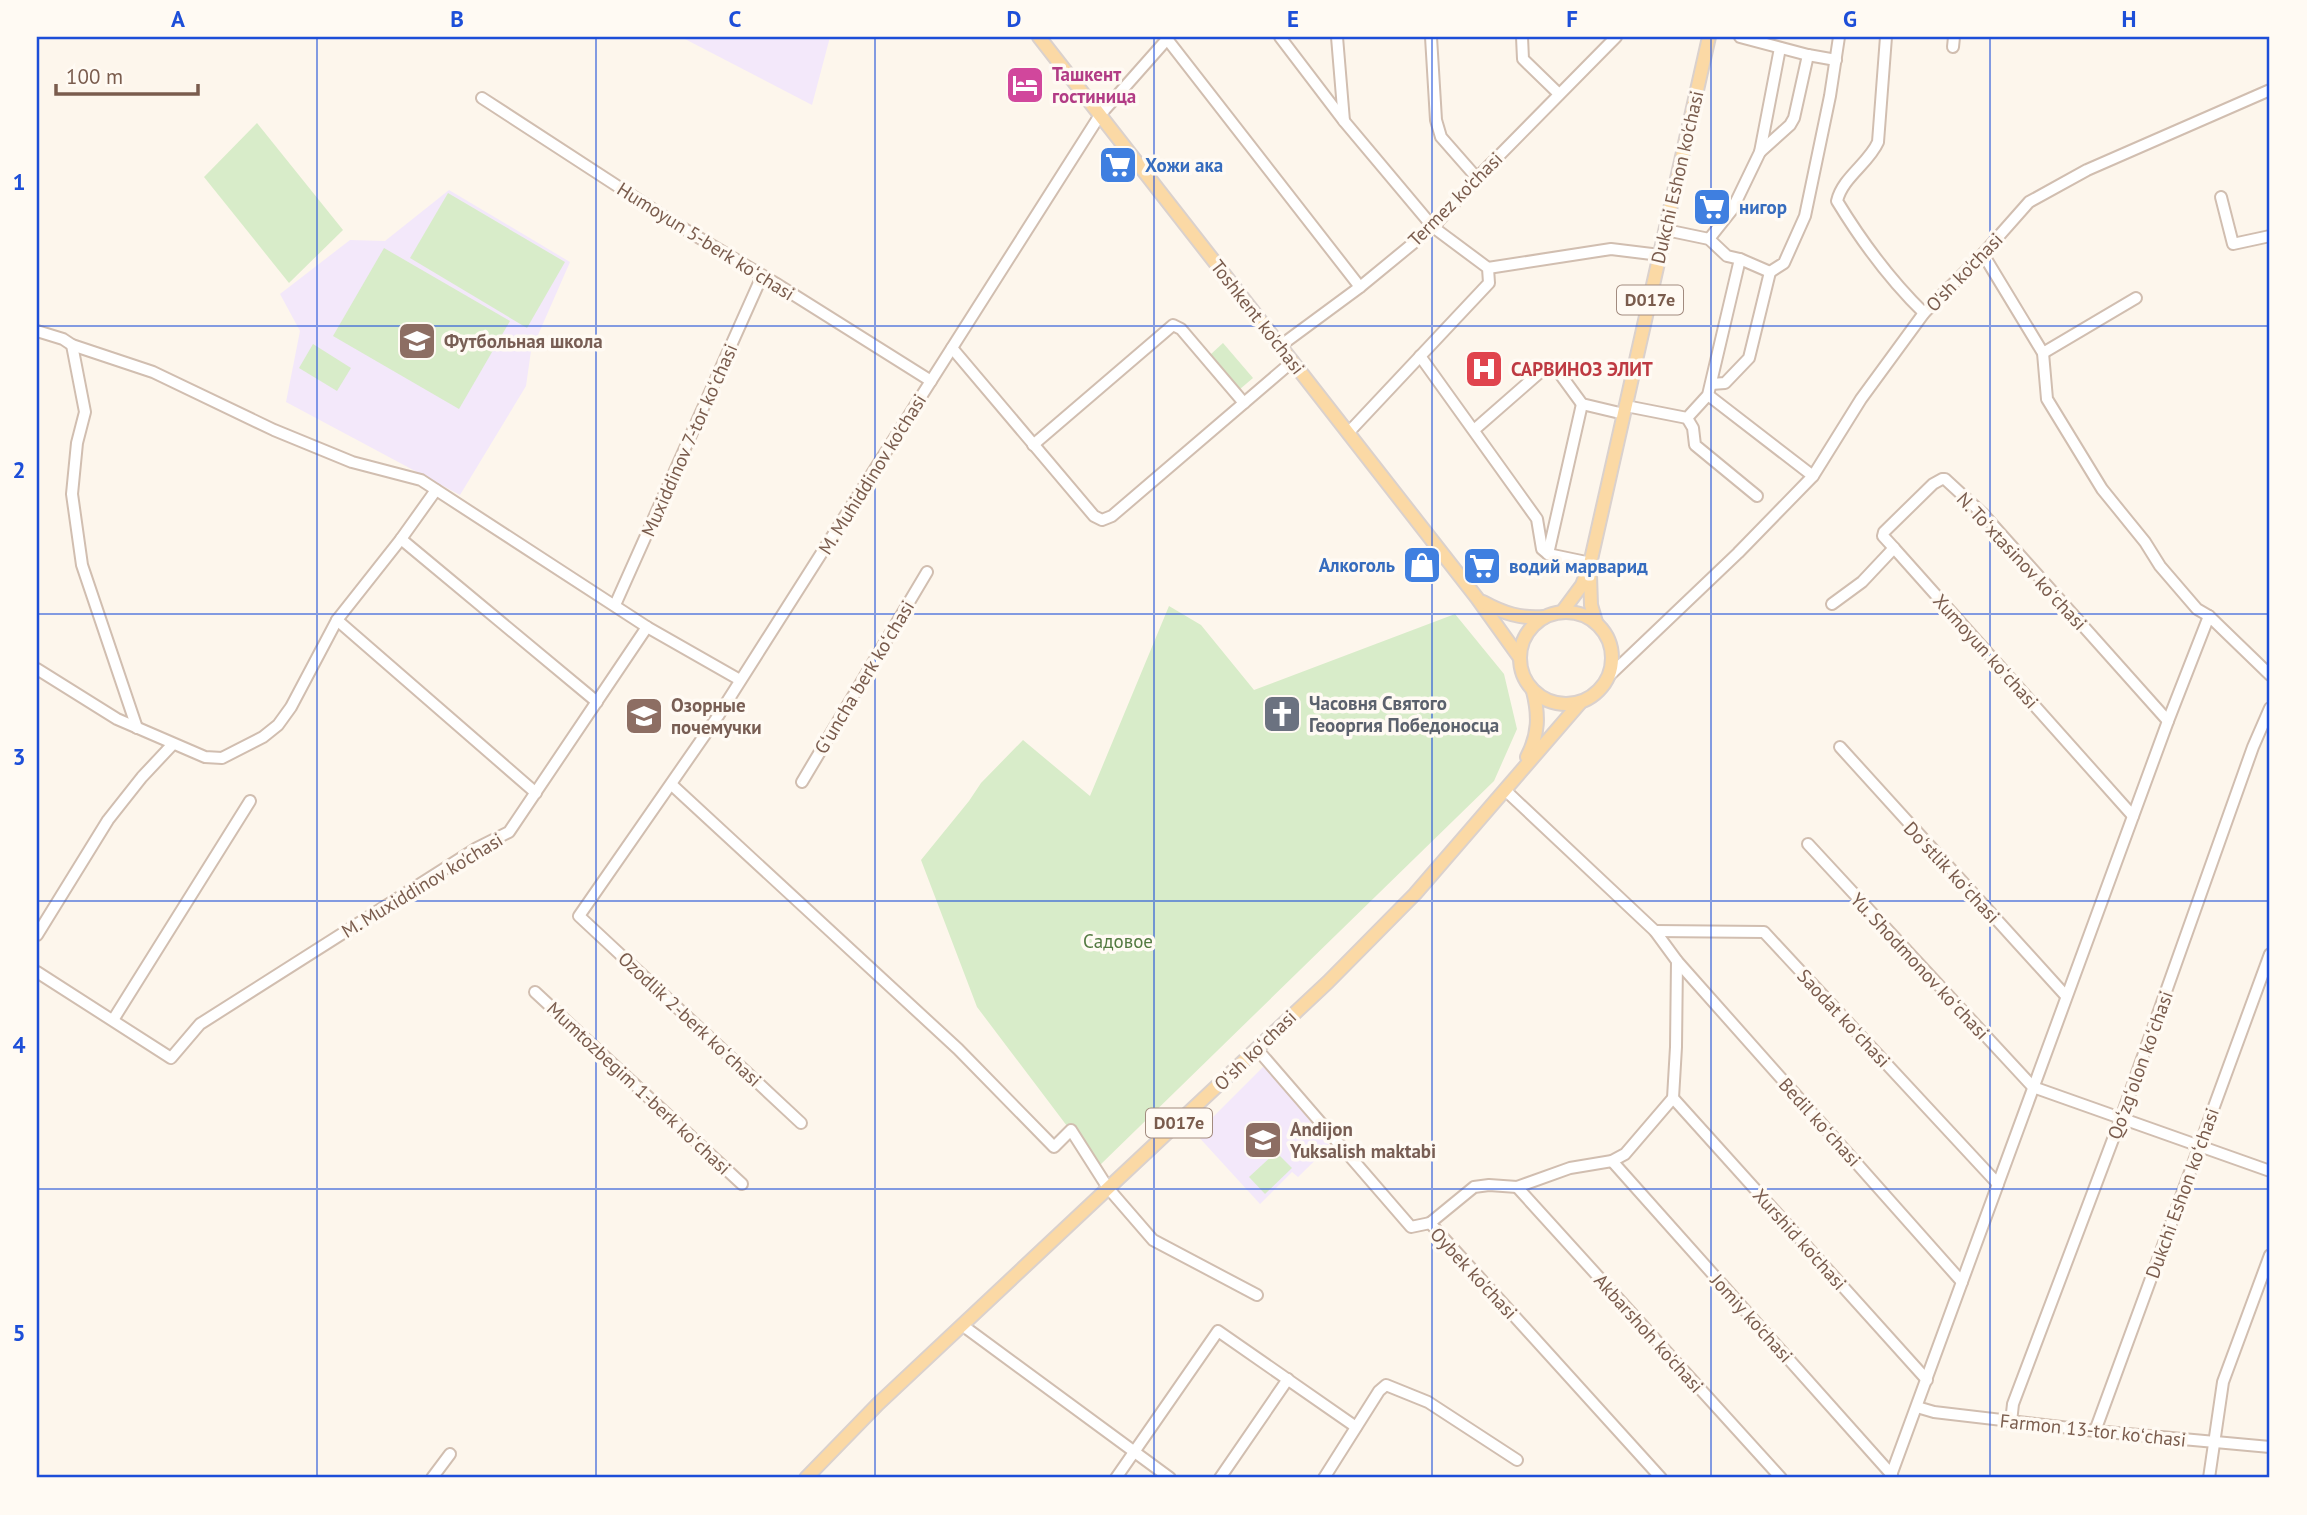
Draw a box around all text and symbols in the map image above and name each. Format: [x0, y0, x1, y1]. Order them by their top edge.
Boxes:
text: A [171, 4, 185, 33]
text: B [450, 4, 464, 33]
text: C [729, 4, 742, 33]
text: D [1007, 4, 1021, 33]
text: E [1287, 4, 1299, 33]
text: F [1566, 4, 1578, 33]
text: G [1843, 4, 1857, 33]
text: H [2122, 4, 2136, 33]
scale bar [56, 52, 198, 96]
place label: Ташкент гостиница [1052, 62, 1136, 108]
text: 100 m [66, 63, 123, 90]
hotel icon: Ташкент гостиница [1004, 64, 1046, 106]
street label: Dukchi Eshon ko'chasi [1645, 88, 1709, 266]
supermarket icon: Хожи ака [1097, 144, 1139, 186]
street label: Termez ko'chasi [1403, 147, 1507, 251]
place label: Хожи ака [1145, 153, 1223, 177]
text: 1 [12, 167, 26, 196]
street label: Humoyun 5-berk koʻchasi [613, 177, 799, 305]
supermarket icon: нигор [1691, 186, 1733, 228]
place label: нигор [1739, 195, 1787, 219]
street label: O'sh ko'chasi [1920, 228, 2008, 316]
street label: Toshkent ko'chasi [1206, 255, 1310, 379]
road number: D017e [1617, 286, 1683, 314]
school or university icon: Футбольная школа [396, 320, 438, 362]
place label: Футбольная школа [444, 329, 603, 353]
street label: Muxiddinov 7-tor koʻchasi [636, 340, 742, 540]
hospital icon: САРВИНОЗ ЭЛИТ [1463, 348, 1505, 390]
place label: САРВИНОЗ ЭЛИТ [1511, 357, 1653, 381]
street label: M. Muhiddinov ko'chasi [813, 389, 931, 559]
text: 2 [12, 455, 26, 484]
street label: N. Toʻxtasinov koʻchasi [1952, 487, 2092, 635]
shop icon: Алкоголь [1401, 544, 1443, 586]
supermarket icon: водий марварид [1461, 545, 1503, 587]
place label: Алкоголь [1319, 553, 1395, 577]
place label: водий марварид [1509, 554, 1648, 578]
street label: Xumoyun koʻchasi [1928, 589, 2044, 713]
street label: Gʻuncha berk koʻchasi [809, 596, 919, 758]
place label: Часовня Святого Геооргия Победоносца [1309, 691, 1499, 737]
place label: Озорные почемучки [671, 693, 762, 739]
church icon: Часовня Святого Геооргия Победоносца [1261, 693, 1303, 735]
school or university icon: Озорные почемучки [623, 695, 665, 737]
text: 3 [12, 742, 26, 771]
street label: Doʻstlik koʻchasi [1899, 816, 2005, 928]
street label: M. Muxiddinov ko'chasi [337, 827, 507, 943]
street label: Yu. Shodmonov koʻchasi [1846, 887, 1994, 1045]
park label: Садовое [1083, 929, 1153, 953]
street label: Ozodlik 2-berk koʻchasi [613, 946, 767, 1092]
street label: Saodat koʻchasi [1792, 964, 1896, 1072]
street label: Qoʻzgʻolon koʻchasi [2102, 988, 2178, 1142]
street label: Mumtozbegim 1-berk koʻchasi [542, 996, 736, 1180]
street label: Oʻsh koʻchasi [1209, 1005, 1301, 1095]
text: 4 [12, 1030, 26, 1059]
street label: Bedil koʻchasi [1774, 1073, 1866, 1171]
street label: Dukchi Eshon koʻchasi [2140, 1104, 2224, 1282]
road number: D017e [1146, 1108, 1212, 1138]
place label: Andijon Yuksalish maktabi [1289, 1117, 1436, 1163]
school or university icon: Andijon Yuksalish maktabi [1242, 1119, 1284, 1161]
street label: Xurshid ko'chasi [1748, 1183, 1852, 1295]
street label: Oybek ko'chasi [1425, 1222, 1523, 1324]
street label: Akbarshoh ko'chasi [1589, 1268, 1709, 1398]
street label: Jomiy ko'chasi [1705, 1268, 1798, 1367]
text: 5 [12, 1318, 26, 1347]
street label: Farmon 13-tor koʻchasi [1999, 1408, 2187, 1452]

